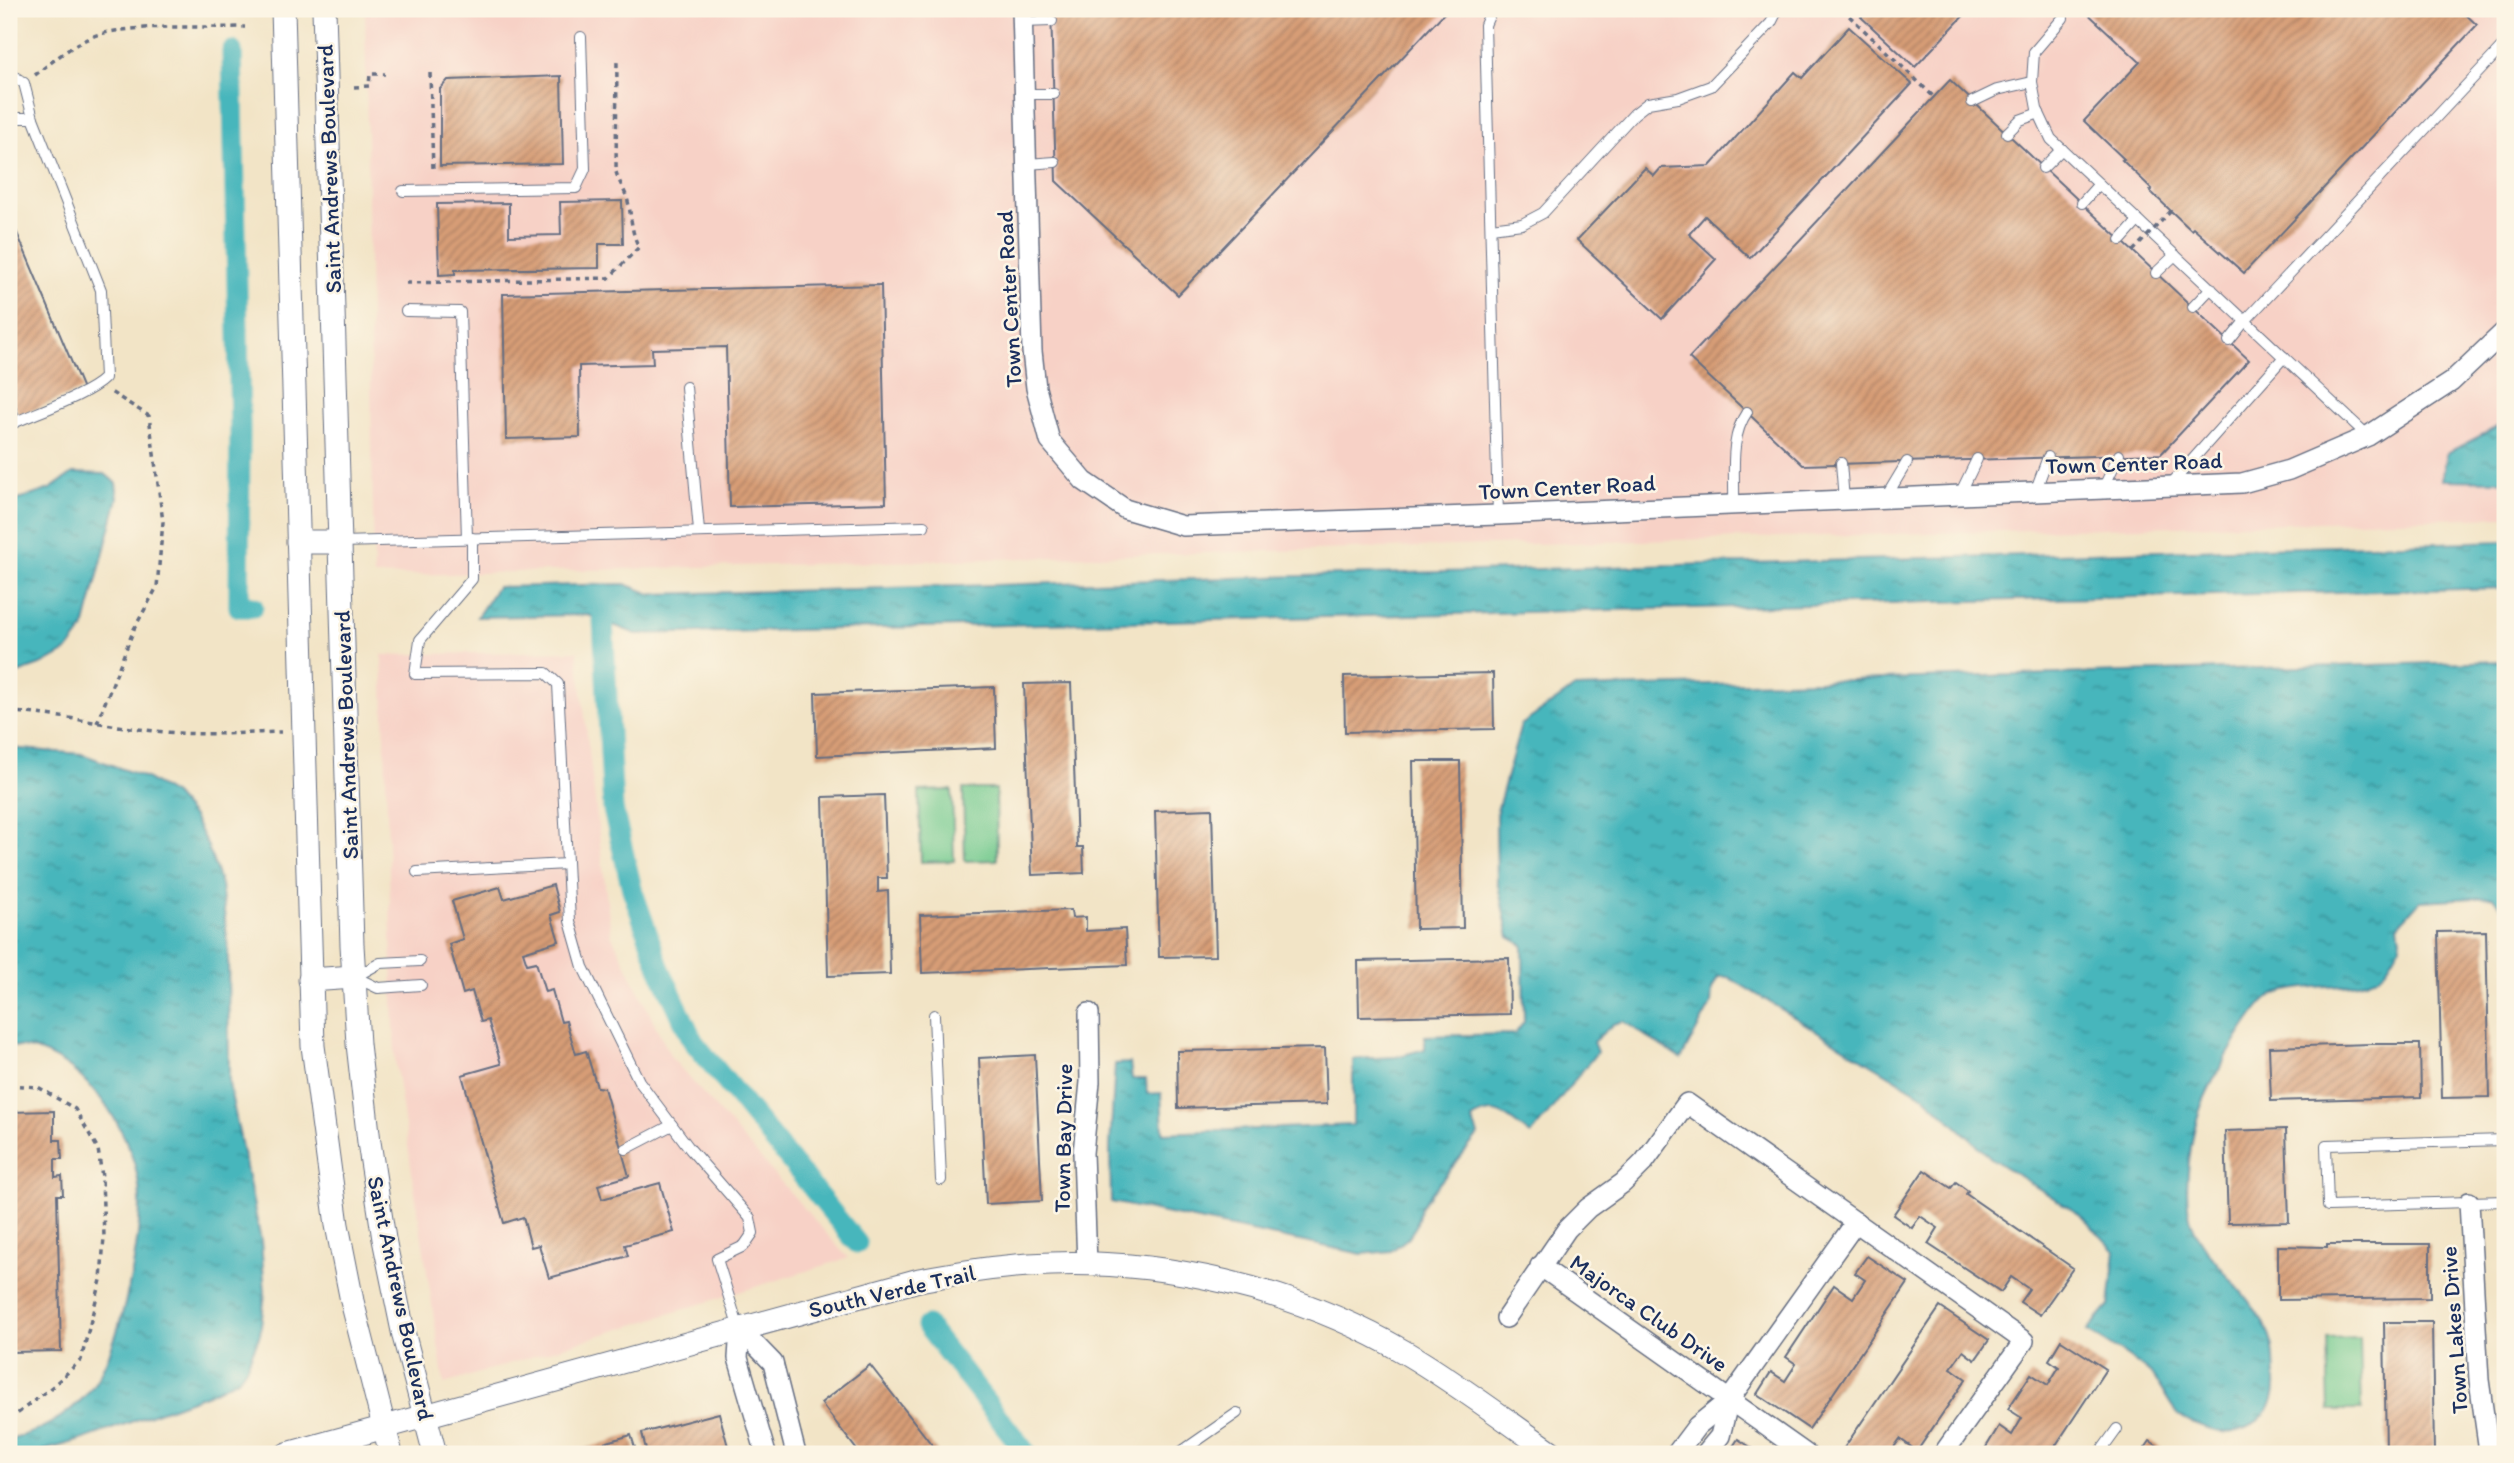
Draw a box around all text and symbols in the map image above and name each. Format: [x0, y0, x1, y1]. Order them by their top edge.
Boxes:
street label: Saint Andrews Boulevard [311, 44, 347, 294]
street label: Town Center Road [990, 209, 1028, 388]
street label: Town Center Road [2045, 446, 2224, 480]
street label: Town Center Road [1478, 468, 1657, 506]
street label: Saint Andrews Boulevard [328, 610, 364, 860]
street label: Town Bay Drive [1048, 1063, 1078, 1213]
street label: Saint Andrews Boulevard [361, 1173, 441, 1423]
street label: Town Lakes Drive [2434, 1245, 2474, 1415]
street label: Majorca Club Drive [1565, 1248, 1733, 1378]
street label: South Verde Trail [806, 1258, 979, 1324]

